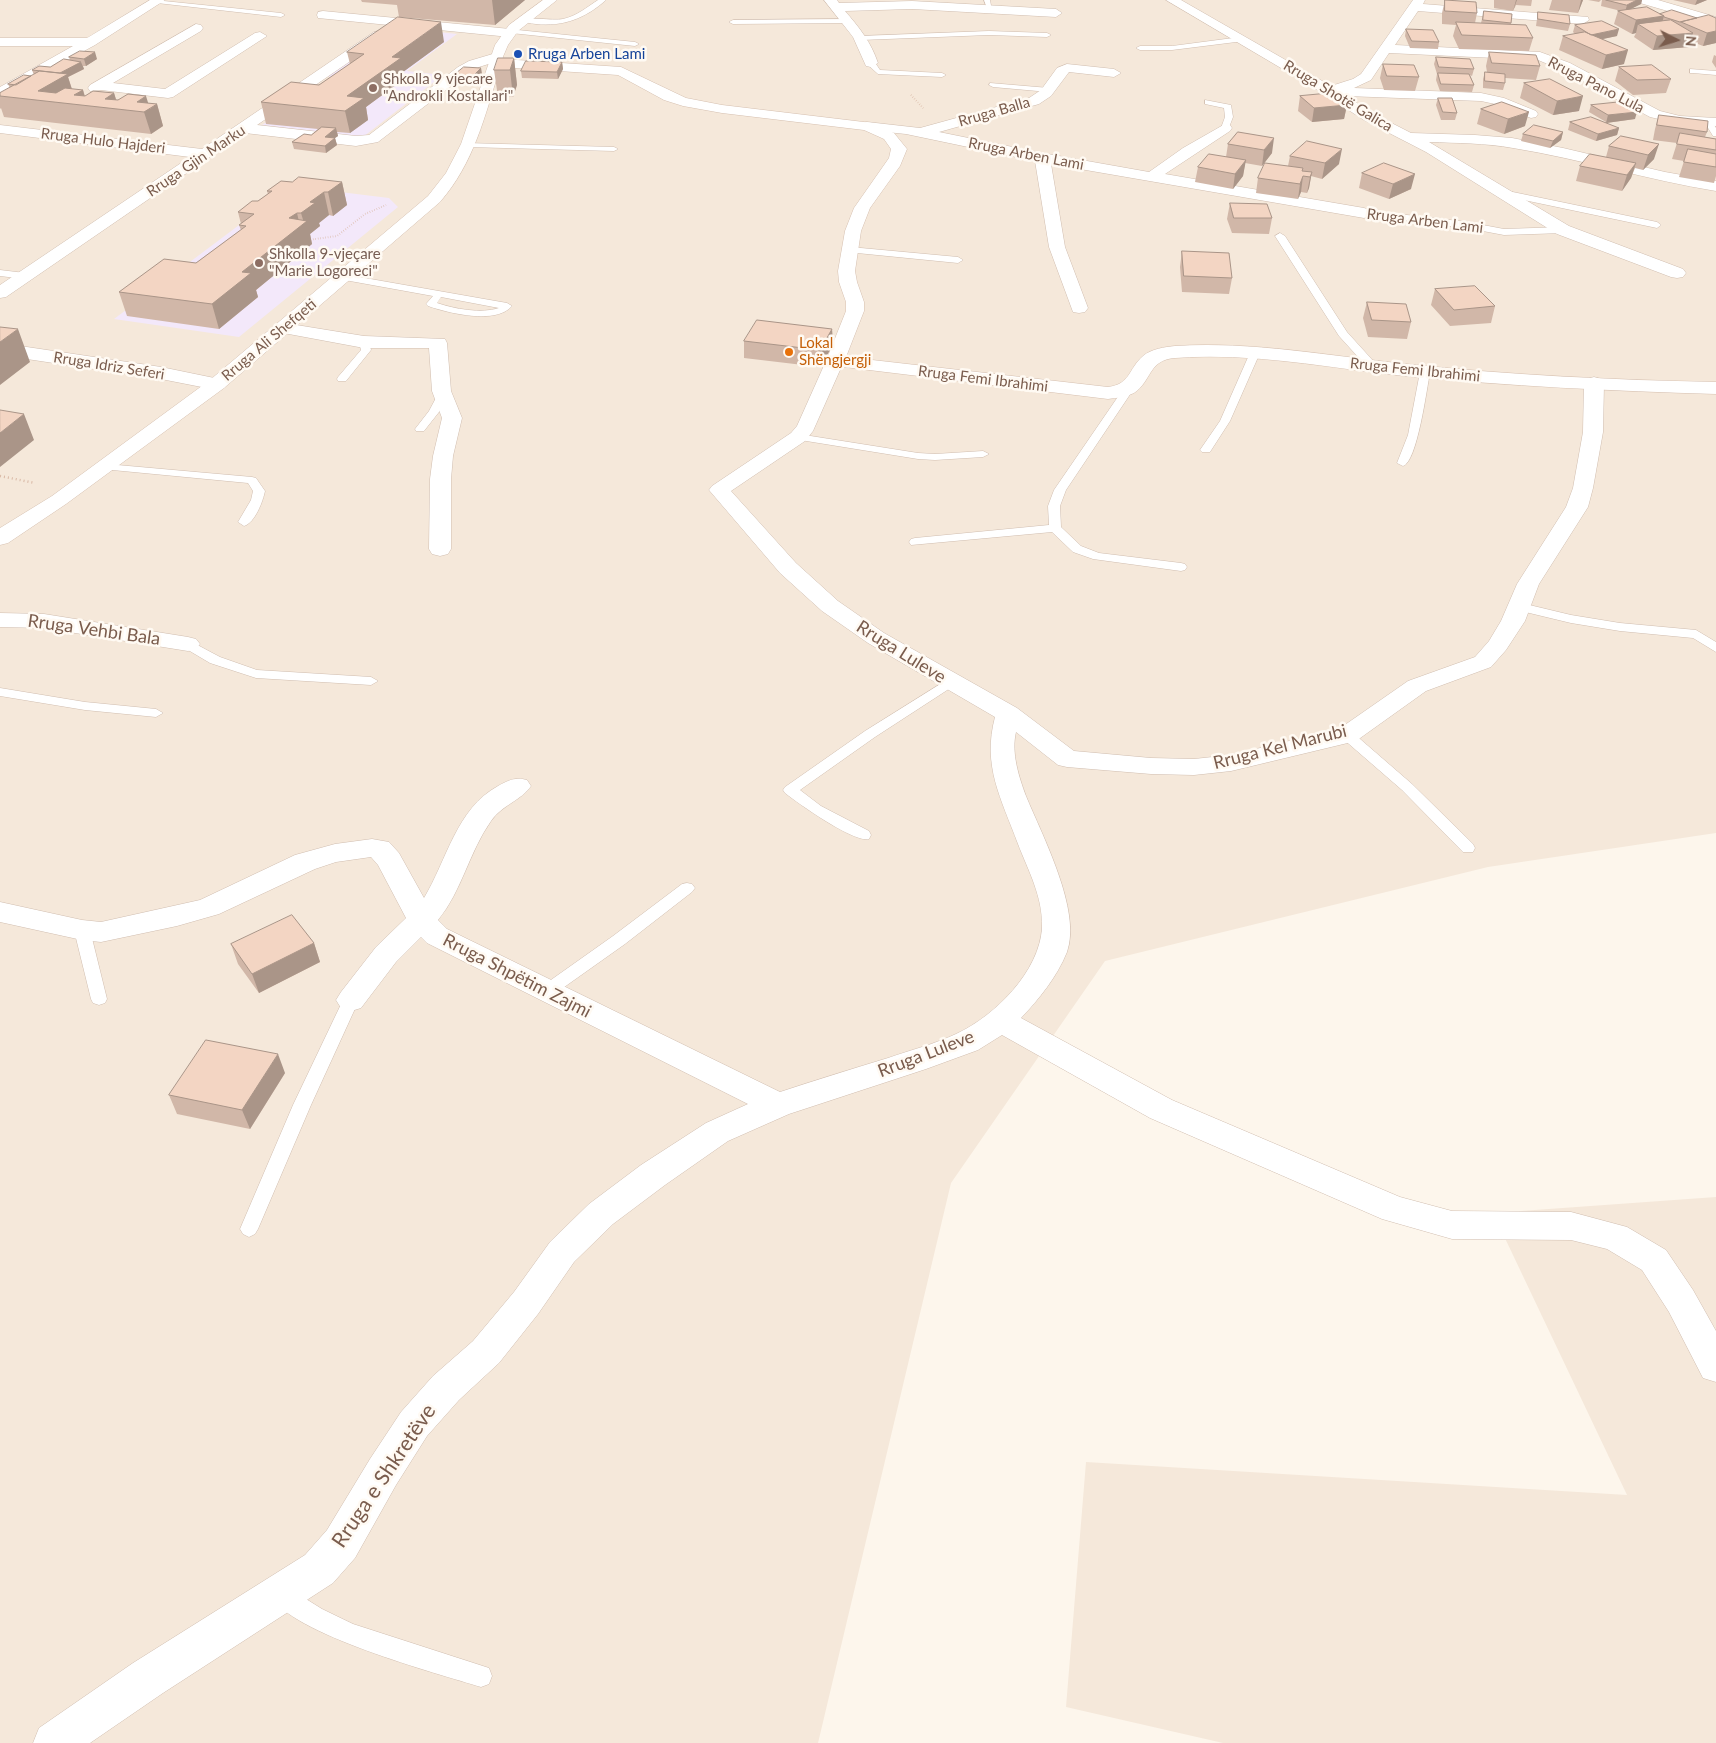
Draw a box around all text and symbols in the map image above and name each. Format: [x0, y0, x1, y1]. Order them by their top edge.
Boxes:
north arrow [1651, 15, 1701, 65]
text: N [1683, 35, 1700, 47]
place label: Rruga Arben Lami [528, 45, 645, 63]
marker: Rruga Arben Lami [512, 48, 524, 60]
street label: Rruga Pano Lula [1545, 53, 1647, 117]
street label: Rruga Shotë Galica [1280, 56, 1396, 136]
place label: Shkolla 9 vjecare "Androkli Kostallari" [383, 70, 513, 105]
marker: Shkolla 9 vjecare "Androkli Kostallari" [367, 82, 379, 94]
street label: Rruga Balla [956, 93, 1032, 131]
street label: Rruga Gjin Marku [143, 121, 249, 201]
street label: Rruga Hulo Hajderi [40, 124, 166, 158]
street label: Rruga Arben Lami [967, 134, 1085, 174]
street label: Rruga Arben Lami [1366, 205, 1484, 237]
place label: Shkolla 9-vjeçare "Marie Logoreci" [269, 245, 381, 280]
marker: Shkolla 9-vjeçare "Marie Logoreci" [253, 257, 265, 269]
street label: Rruga Ali Shefqeti [218, 295, 320, 385]
place label: Lokal Shëngjergji [799, 334, 871, 369]
marker: Lokal Shëngjergji [783, 346, 795, 358]
street label: Rruga Idriz Seferi [52, 348, 166, 384]
street label: Rruga Femi Ibrahimi [1349, 354, 1481, 386]
street label: Rruga Femi Ibrahimi [917, 362, 1049, 396]
street label: Rruga Vehbi Bala [26, 610, 162, 650]
street label: Rruga Luleve [852, 616, 950, 688]
street label: Rruga Kel Marubi [1211, 720, 1349, 774]
street label: Rruga Shpëtim Zajmi [439, 929, 595, 1023]
street label: Rruga Luleve [875, 1026, 977, 1082]
street label: Rruga e Shkretëve [327, 1400, 441, 1552]

